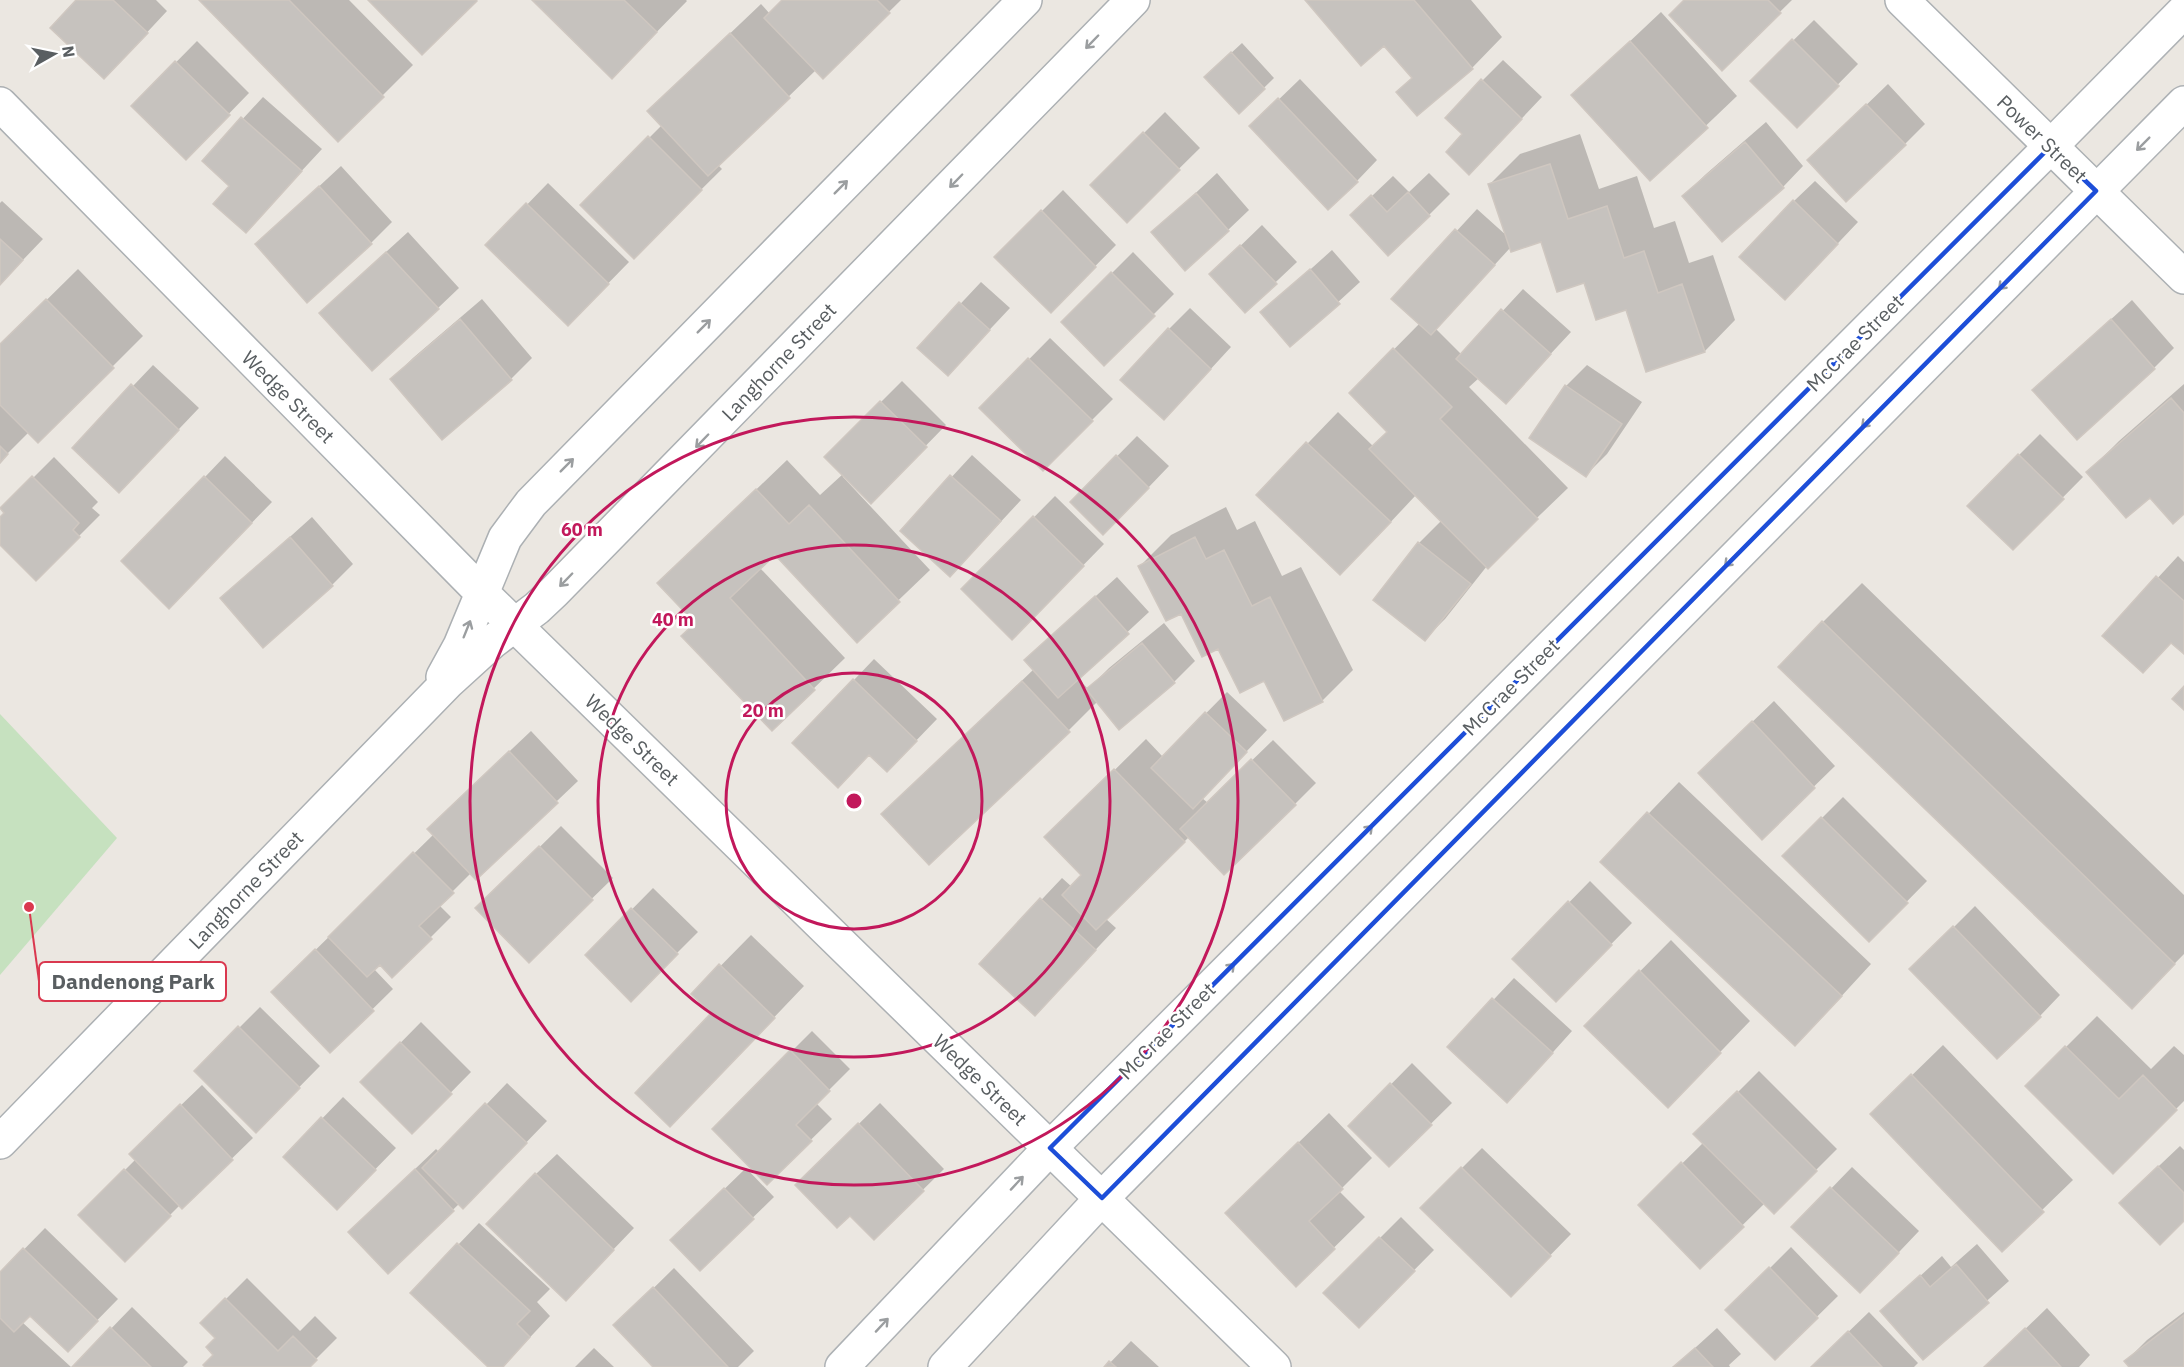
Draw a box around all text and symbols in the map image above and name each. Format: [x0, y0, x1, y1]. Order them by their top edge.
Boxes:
north arrow [24, 24, 84, 84]
one-way arrow [1085, 34, 1100, 49]
text: N [58, 44, 80, 59]
street label: Power Street [1991, 89, 2093, 189]
one-way arrow [2135, 137, 2150, 152]
one-way arrow [949, 174, 963, 189]
one-way arrow [834, 180, 848, 195]
one-way arrow [1998, 275, 2013, 290]
street label: McCrae Street [1800, 288, 1909, 397]
street label: Langhorne Street [715, 297, 842, 427]
one-way arrow [697, 319, 712, 333]
street label: Wedge Street [236, 344, 341, 449]
one-way arrow [1861, 414, 1876, 429]
one-way arrow [695, 433, 709, 448]
one-way arrow [560, 458, 575, 472]
text: 60 m [561, 518, 603, 541]
one-way arrow [1724, 553, 1739, 567]
one-way arrow [558, 572, 573, 587]
text: 40 m [652, 608, 694, 631]
one-way arrow [462, 620, 473, 639]
street label: McCrae Street [1456, 632, 1565, 741]
street label: Wedge Street [579, 688, 685, 791]
text: 20 m [742, 699, 784, 722]
centre of rings [844, 791, 864, 811]
street label: Langhorne Street [182, 825, 309, 955]
one-way arrow [1358, 825, 1373, 840]
callout: Dandenong Park [39, 962, 226, 1001]
one-way arrow [1220, 963, 1235, 978]
text: Dandenong Park [51, 967, 215, 995]
street label: McCrae Street [1112, 976, 1221, 1085]
street label: Wedge Street [927, 1028, 1033, 1131]
one-way arrow [1009, 1176, 1023, 1191]
one-way arrow [875, 1317, 890, 1332]

